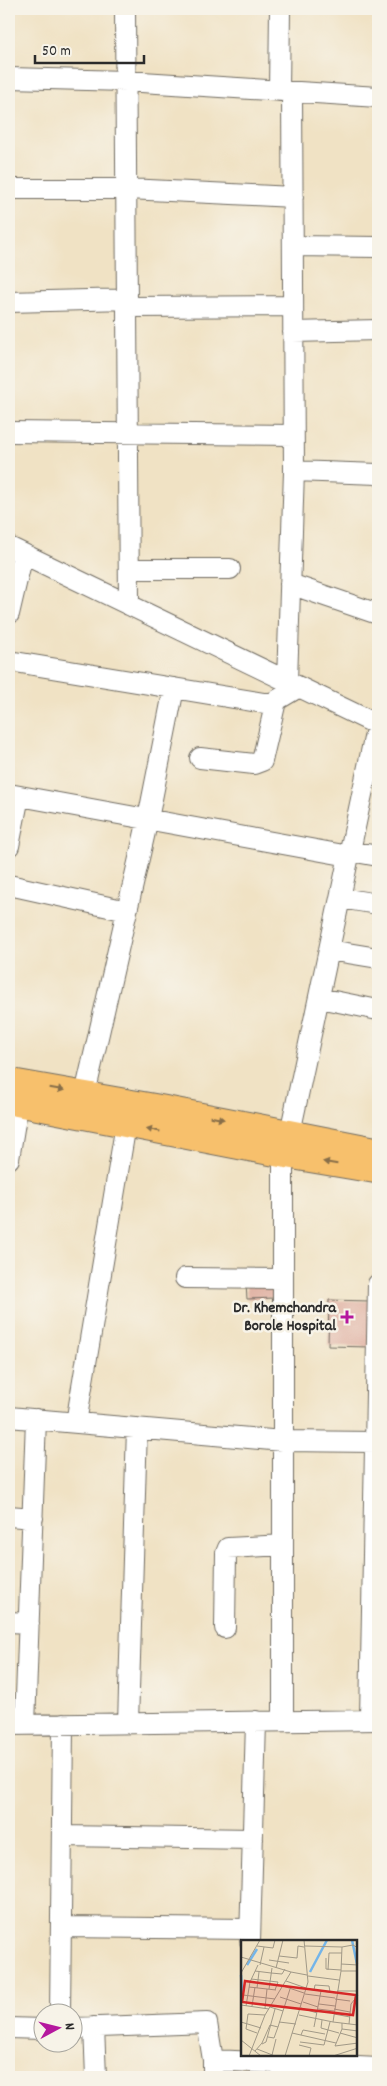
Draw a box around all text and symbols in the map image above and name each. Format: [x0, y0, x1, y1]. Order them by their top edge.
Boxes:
scale bar [35, 32, 144, 64]
text: 50 m [42, 41, 71, 63]
one-way arrow [49, 1086, 65, 1094]
one-way arrow [209, 1114, 224, 1122]
one-way arrow [145, 1125, 161, 1133]
one-way arrow [322, 1158, 338, 1166]
place label: Dr. Khemchandra Borole Hospital [233, 1297, 337, 1338]
marker: Dr. Khemchandra Borole Hospital [340, 1310, 354, 1324]
inset map [241, 1940, 357, 2056]
north arrow [32, 2004, 82, 2054]
text: N [59, 2022, 79, 2031]

